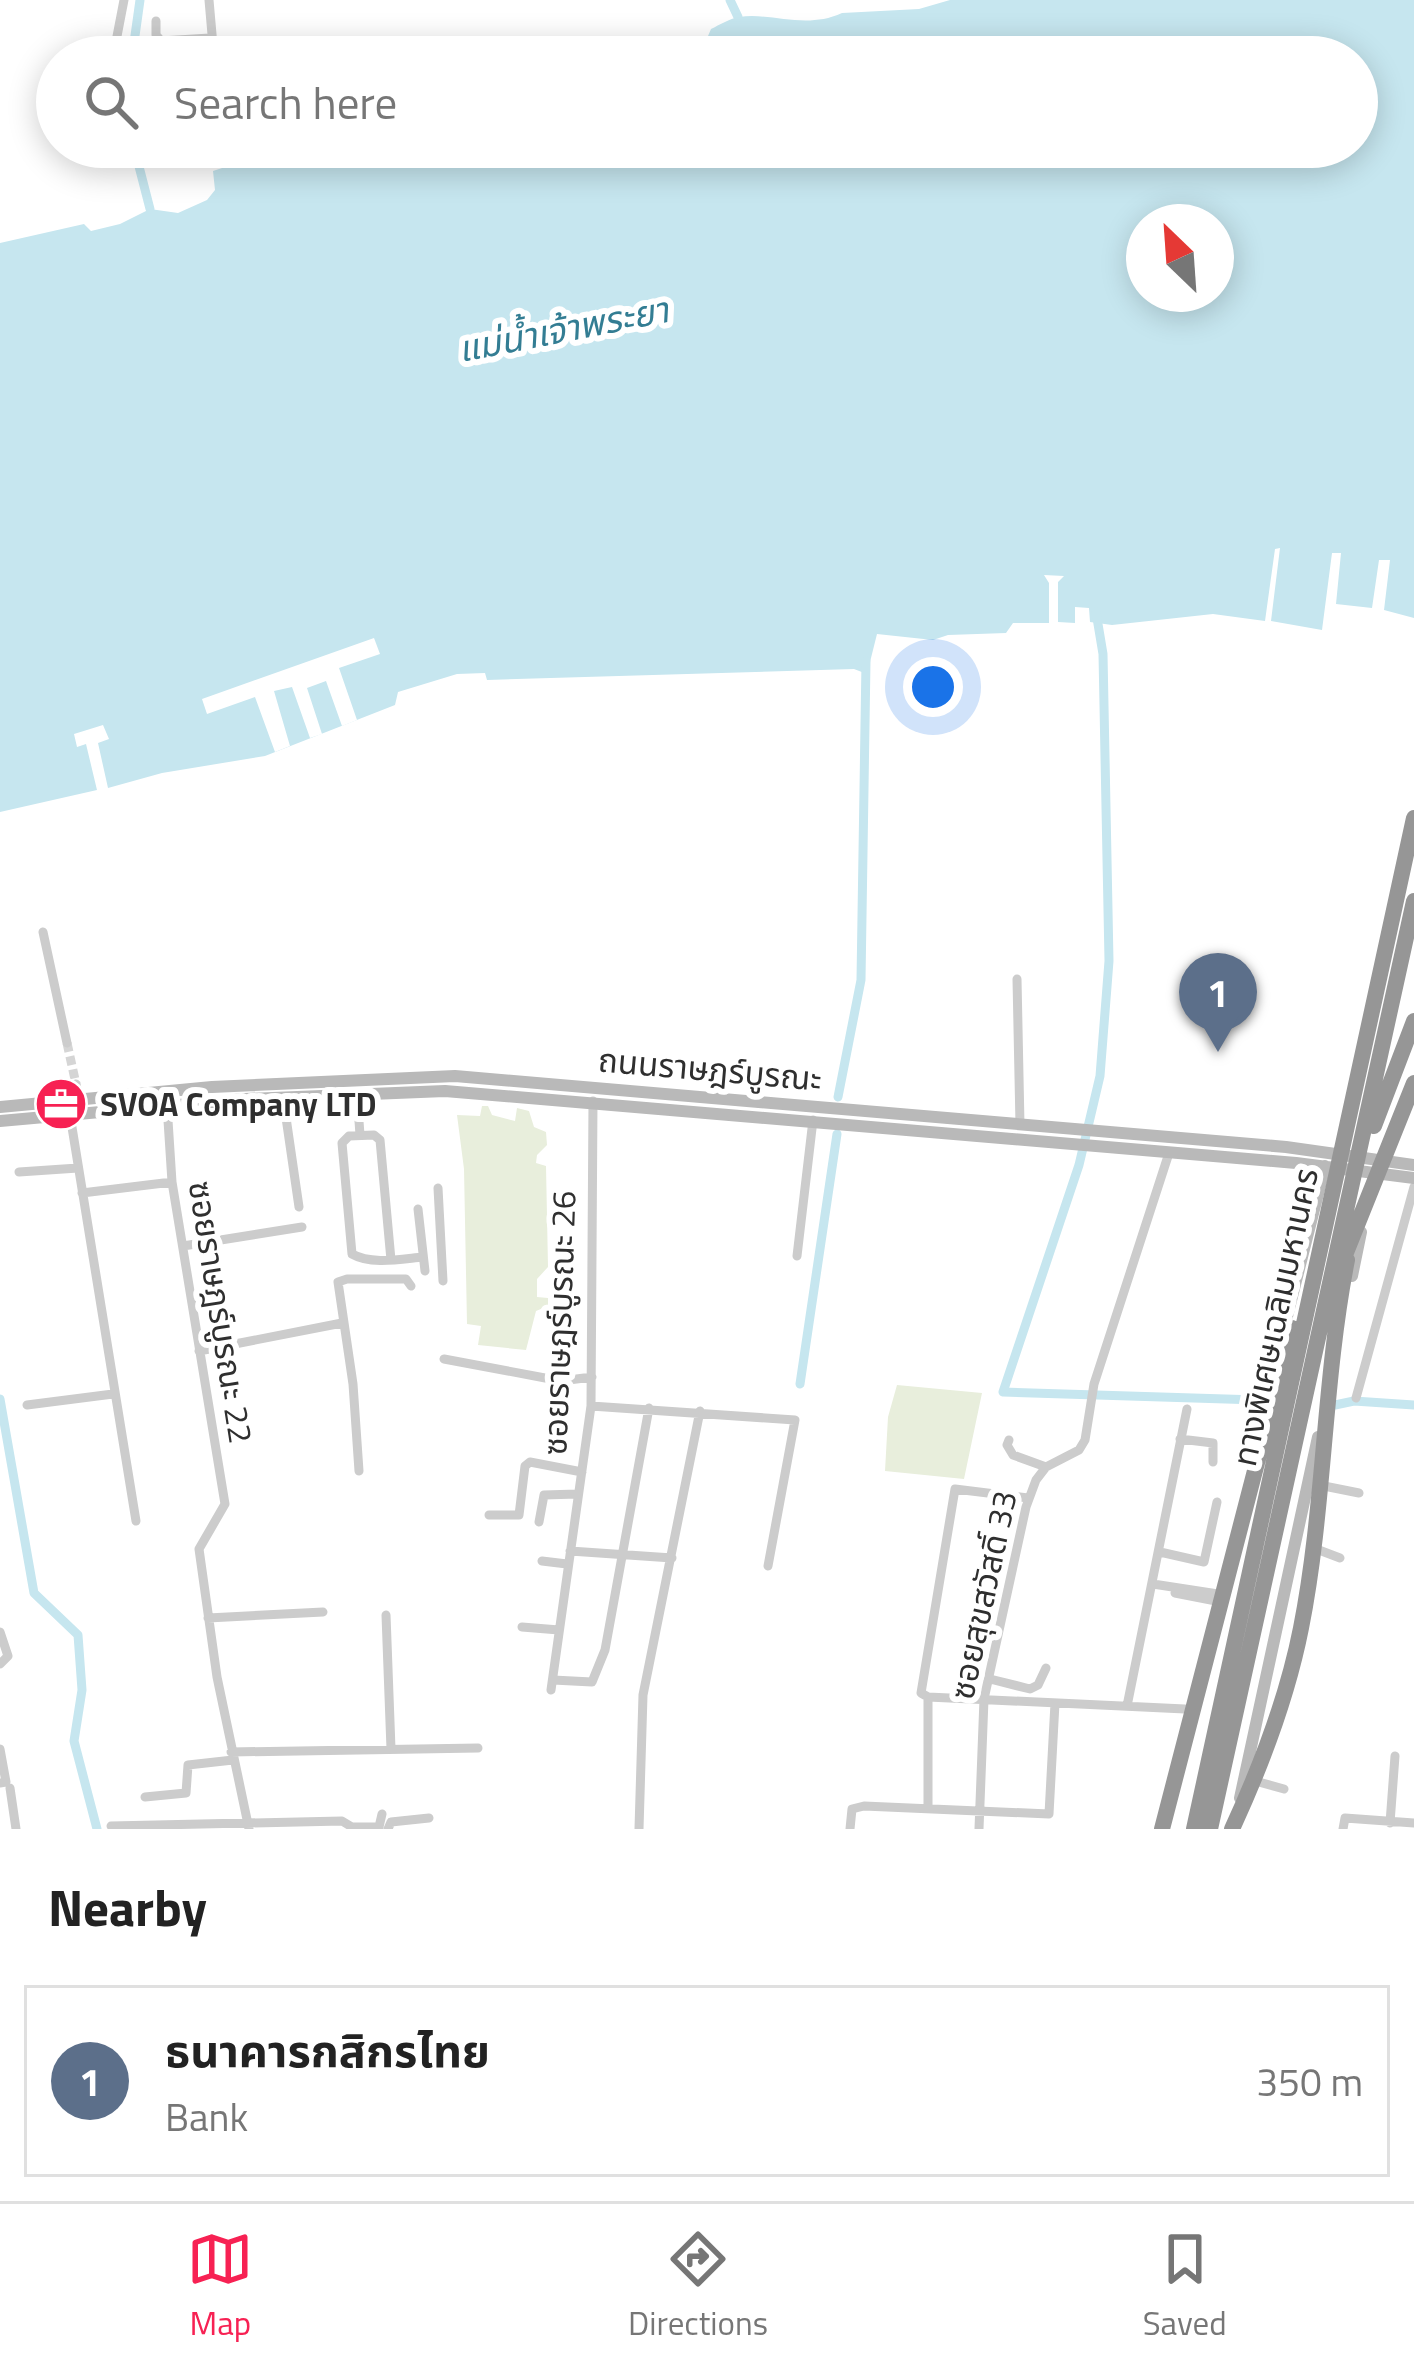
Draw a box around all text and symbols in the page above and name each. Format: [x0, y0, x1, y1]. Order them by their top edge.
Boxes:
search box [36, 36, 1378, 168]
text: Search here [174, 68, 397, 136]
icon: search [78, 69, 144, 135]
north arrow [1126, 204, 1234, 312]
water label: แม่น้ำเจ้าพระยา [453, 281, 674, 376]
your location [903, 657, 963, 717]
pin: 1 [1179, 953, 1257, 1052]
street label: ถนนราษฎร์บูรณะ [596, 1034, 824, 1104]
office icon: SVOA Company LTD [33, 1076, 89, 1132]
place label: SVOA Company LTD [100, 1079, 377, 1129]
street label: ทางพิเศษเฉลิมมหานคร [1219, 1163, 1331, 1471]
street label: ซอยราษฎร์บูรณะ 22 [176, 1177, 266, 1447]
street label: ซอยราษฎร์บูรณะ 26 [529, 1190, 589, 1456]
street label: ซอยสุขสวัสดิ์ 33 [936, 1486, 1030, 1704]
text: Nearby [48, 1868, 207, 1946]
text: ธนาคารกสิกรไทย [165, 2016, 490, 2084]
text: 1 [79, 2052, 101, 2111]
text: 350 m [1256, 2052, 1363, 2111]
text: Bank [165, 2087, 248, 2146]
tab: Map [187, 2226, 253, 2348]
tab: Directions [628, 2226, 768, 2348]
tab: Saved [1143, 2226, 1227, 2348]

